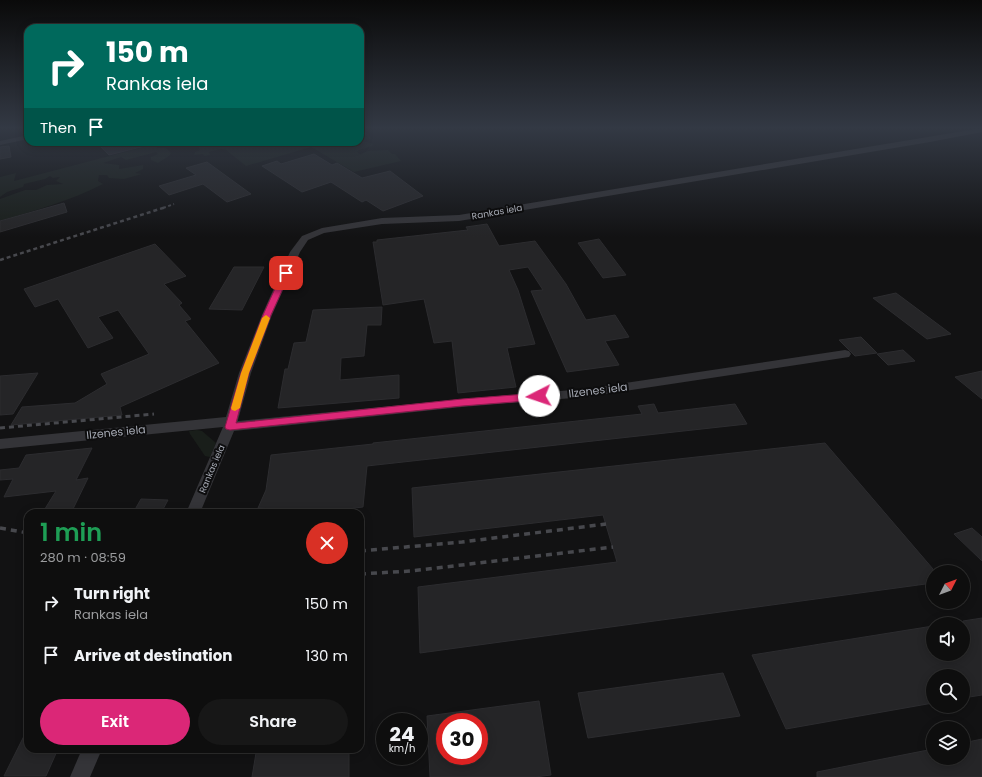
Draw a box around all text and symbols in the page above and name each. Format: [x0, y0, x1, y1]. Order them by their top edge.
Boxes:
text: 150 m [106, 33, 189, 72]
icon: right [40, 40, 92, 92]
text: Rankas iela [106, 71, 208, 96]
icon: arrive [85, 116, 107, 138]
text: Then [40, 117, 77, 138]
street label: Rankas iela [471, 202, 523, 222]
pin [269, 256, 303, 290]
icon: arrive [275, 262, 297, 284]
position arrow [518, 375, 560, 417]
street label: Ilzenes iela [568, 378, 628, 402]
street label: Ilzenes iela [86, 421, 146, 443]
street label: Rankas iela [196, 443, 228, 495]
text: 1 min [40, 516, 102, 549]
button: close [306, 522, 348, 564]
text: 280 m · 08:59 [40, 548, 126, 567]
north arrow [926, 565, 970, 609]
map controls [926, 565, 970, 765]
text: Turn right [74, 583, 150, 604]
icon: right [40, 592, 62, 614]
text: 150 m [305, 593, 348, 614]
text: Rankas iela [74, 605, 148, 624]
button: sound [926, 617, 970, 661]
icon: arrive [40, 644, 62, 666]
text: Arrive at destination [74, 645, 232, 666]
text: 130 m [305, 645, 348, 666]
button: search [926, 669, 970, 713]
button: Exit [40, 699, 190, 745]
button: Share [198, 699, 348, 745]
speed limit sign: 30 [436, 713, 488, 765]
text: 24 [390, 720, 414, 748]
button: layers [926, 721, 970, 765]
text: km/h [389, 741, 415, 756]

